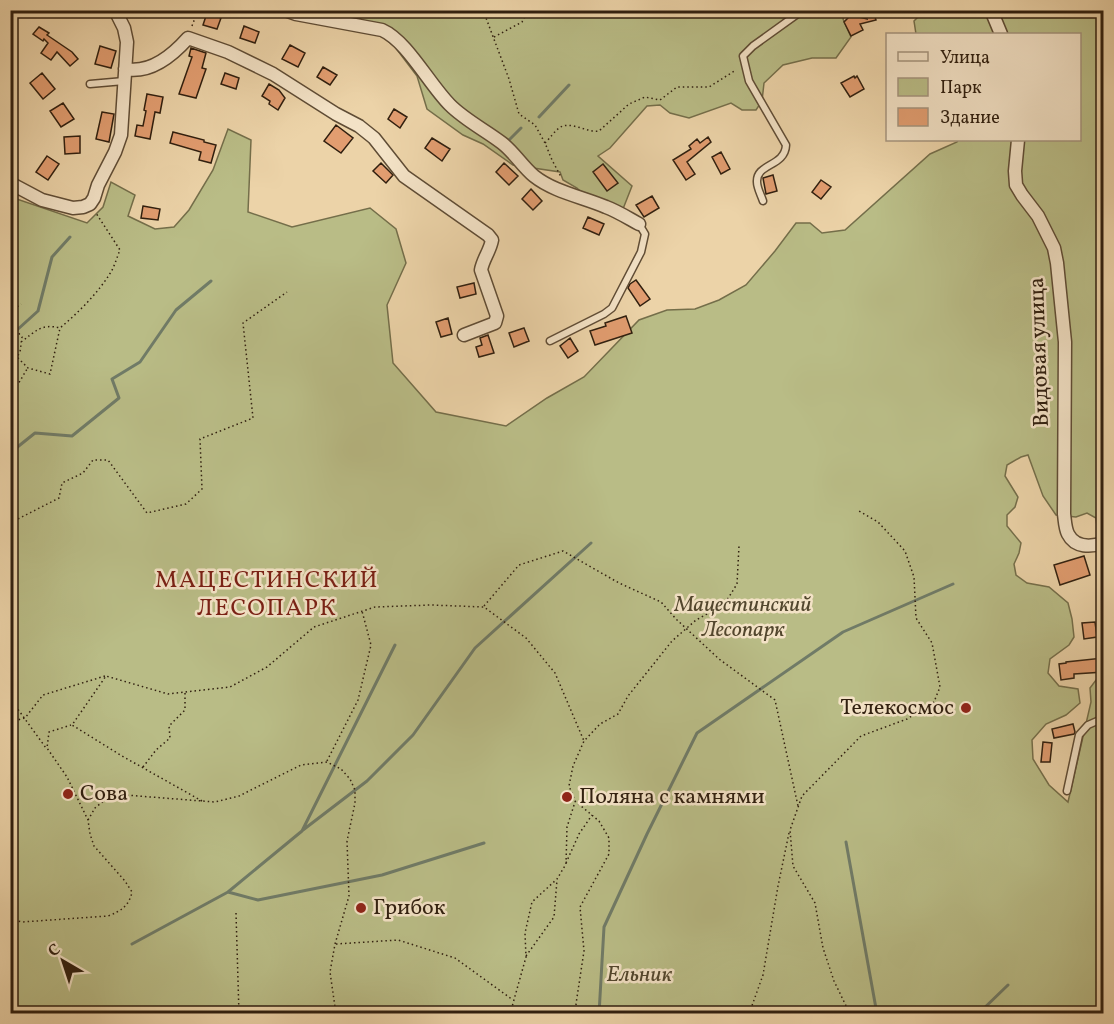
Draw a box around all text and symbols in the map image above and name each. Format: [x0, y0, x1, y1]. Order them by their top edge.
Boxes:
legend [886, 33, 1081, 141]
text: Улица [940, 46, 990, 71]
text: Парк [940, 76, 982, 101]
text: Здание [940, 106, 1000, 131]
street label: Видовая улица [1022, 277, 1058, 427]
district label: МАЦЕСТИНСКИЙ ЛЕСОПАРК [155, 564, 379, 626]
park label: Мацестинский Лесопарк [674, 590, 811, 646]
place label: Телекосмос [840, 693, 954, 724]
marker: Телекосмос [959, 701, 973, 715]
place label: Сова [80, 779, 128, 810]
place label: Поляна с камнями [579, 782, 765, 813]
marker: Сова [61, 787, 75, 801]
marker: Поляна с камнями [560, 790, 574, 804]
place label: Грибок [373, 893, 446, 924]
marker: Грибок [354, 901, 368, 915]
north arrow [33, 931, 93, 991]
text: С [44, 939, 66, 963]
park label: Ельник [606, 960, 672, 991]

